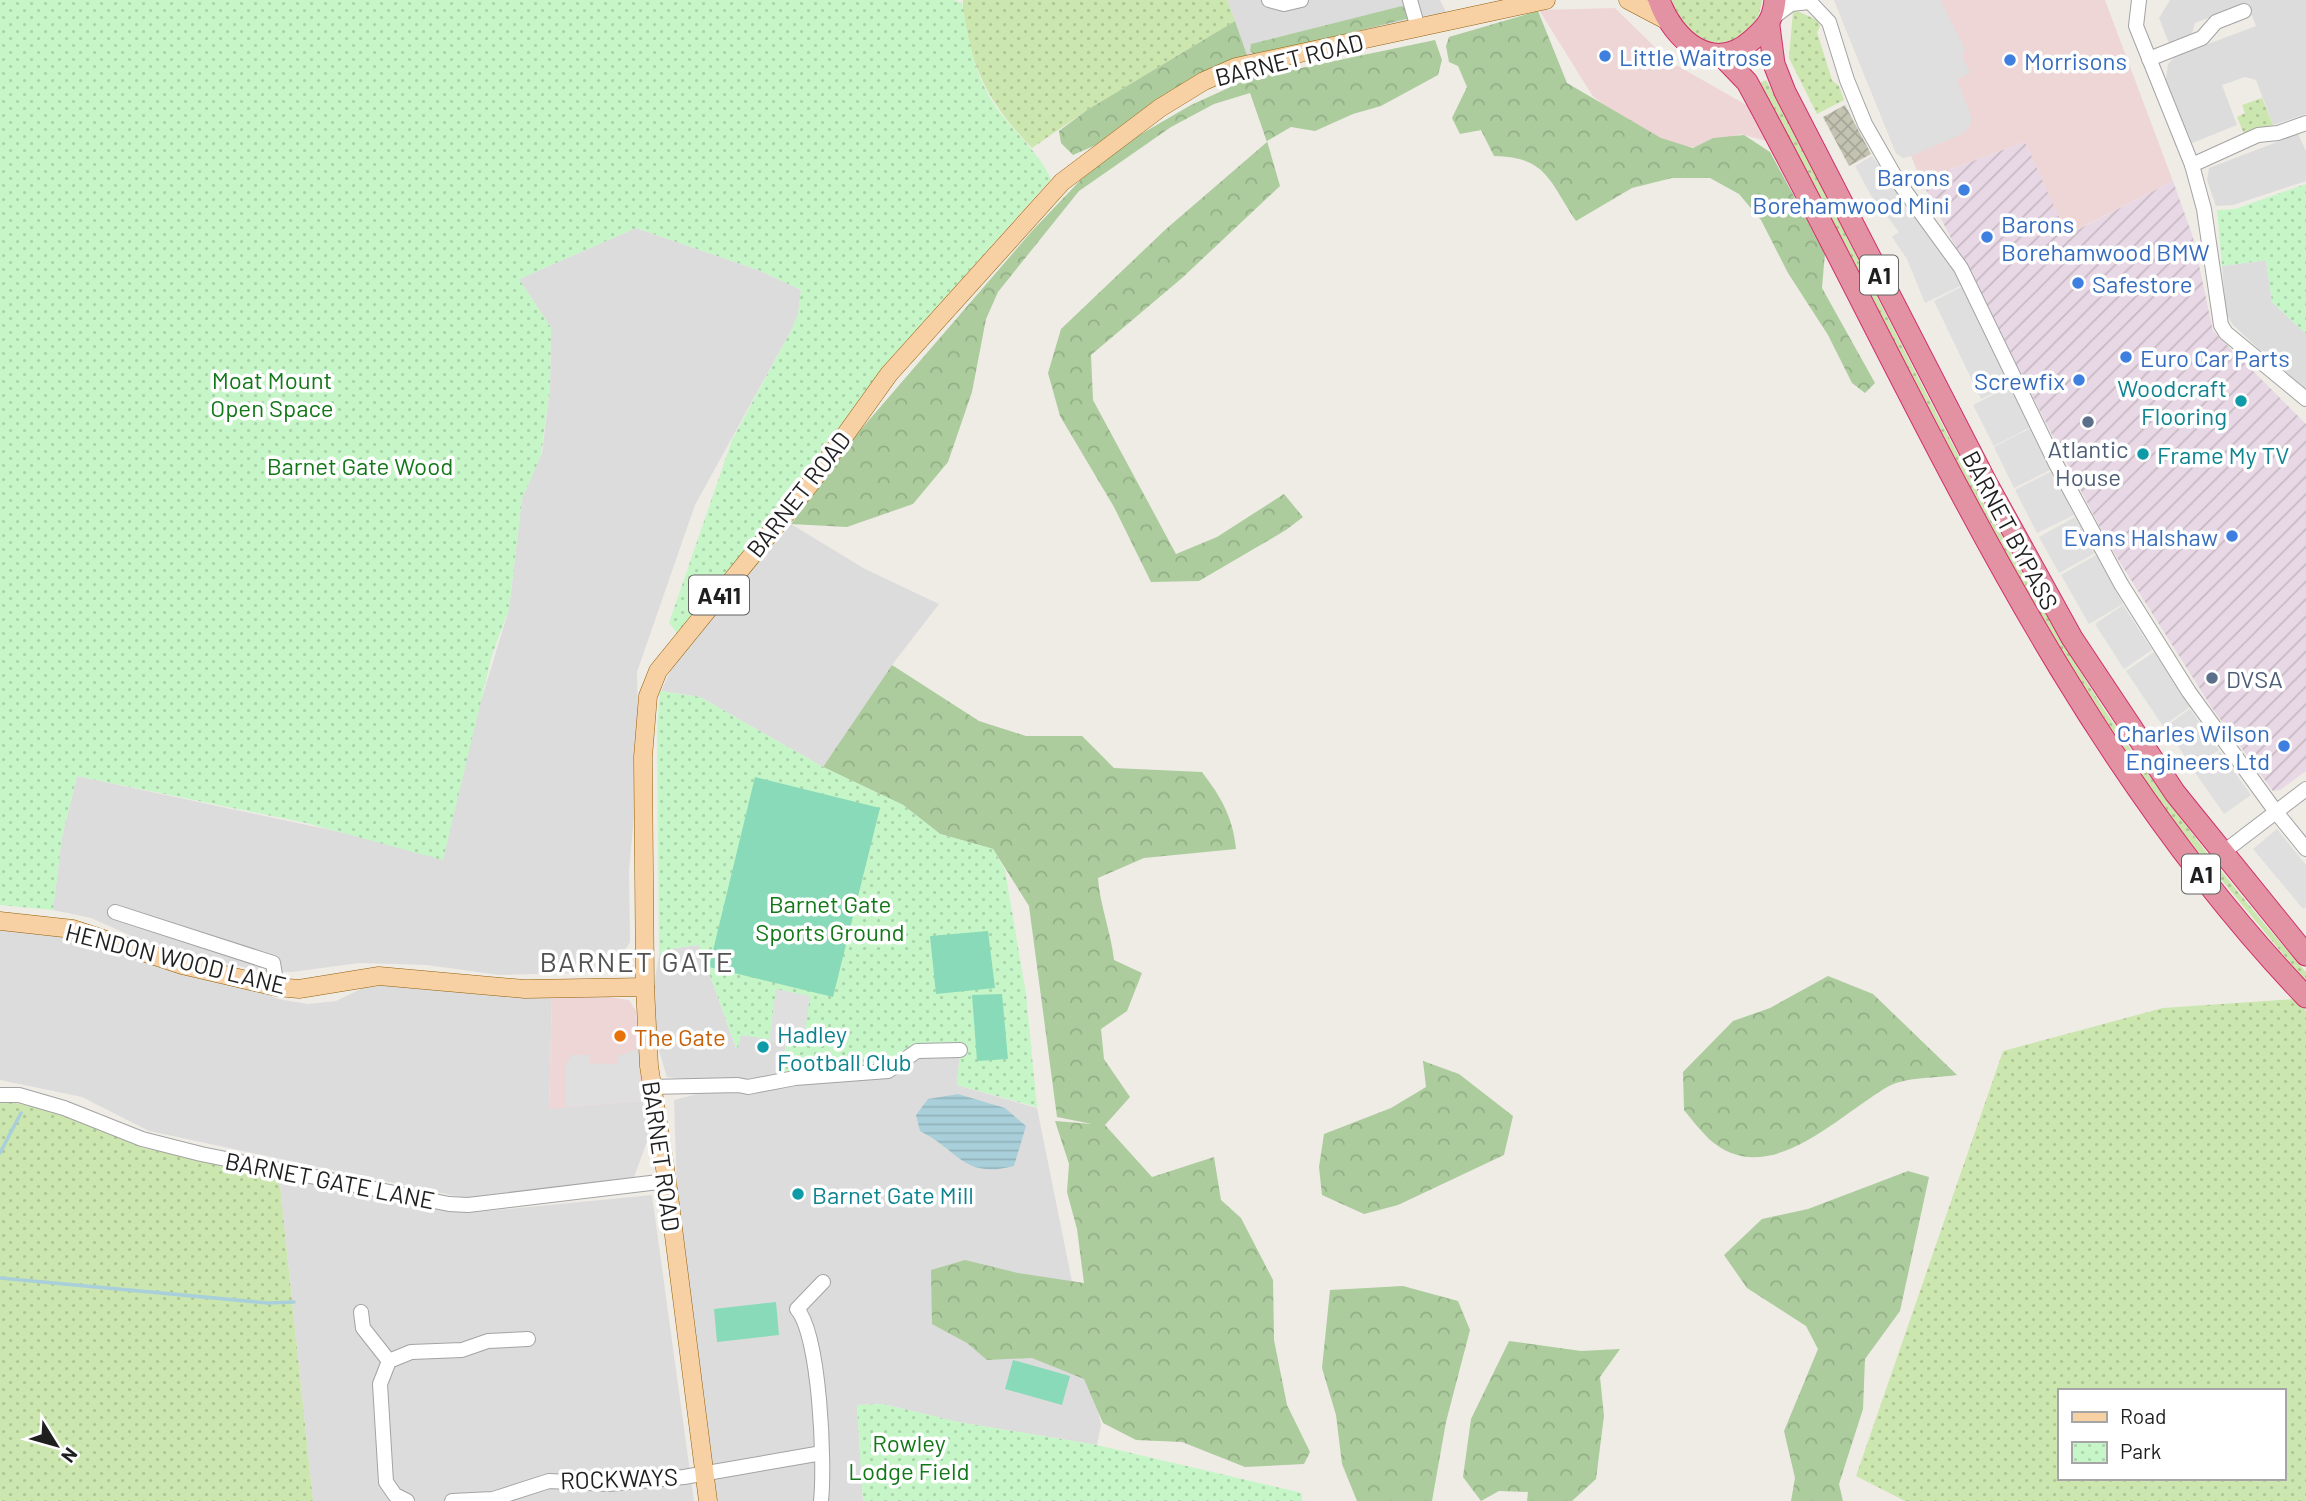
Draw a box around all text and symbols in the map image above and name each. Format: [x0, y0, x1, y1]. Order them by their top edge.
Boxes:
street label: BARNET ROAD [1212, 27, 1366, 91]
place label: Little Waitrose [1619, 42, 1772, 71]
place label: Morrisons [2024, 46, 2127, 75]
marker: Little Waitrose [1597, 48, 1613, 64]
marker: Morrisons [2002, 52, 2018, 68]
place label: Barons Borehamwood Mini [1752, 162, 1950, 219]
marker: Barons Borehamwood Mini [1956, 182, 1972, 198]
place label: Barons Borehamwood BMW [2001, 209, 2210, 266]
marker: Barons Borehamwood BMW [1979, 229, 1995, 245]
road number: A1 [1860, 256, 1898, 294]
place label: Safestore [2092, 269, 2193, 298]
marker: Safestore [2070, 275, 2086, 291]
place label: Euro Car Parts [2140, 343, 2290, 372]
marker: Euro Car Parts [2118, 349, 2134, 365]
park label: Moat Mount Open Space [210, 365, 334, 422]
place label: Screwfix [1974, 366, 2065, 395]
marker: Screwfix [2071, 372, 2087, 388]
place label: Woodcraft Flooring [2117, 373, 2227, 430]
marker: Woodcraft Flooring [2233, 393, 2249, 409]
marker: Atlantic House [2080, 414, 2096, 430]
street label: BARNET ROAD [740, 425, 856, 563]
place label: Atlantic House [2047, 434, 2129, 491]
place label: Frame My TV [2157, 440, 2289, 469]
street label: BARNET BYPASS [1957, 446, 2065, 614]
marker: Frame My TV [2135, 446, 2151, 462]
park label: Barnet Gate Wood [267, 451, 453, 480]
place label: Evans Halshaw [2063, 522, 2218, 551]
marker: Evans Halshaw [2224, 528, 2240, 544]
road number: A411 [689, 576, 749, 614]
place label: DVSA [2226, 664, 2283, 693]
marker: DVSA [2204, 670, 2220, 686]
place label: Charles Wilson Engineers Ltd [2117, 718, 2270, 775]
marker: Charles Wilson Engineers Ltd [2276, 738, 2292, 754]
road number: A1 [2182, 854, 2220, 894]
park label: Barnet Gate Sports Ground [755, 889, 905, 946]
street label: HENDON WOOD LANE [63, 917, 289, 999]
district label: BARNET GATE [539, 944, 735, 978]
place label: Hadley Football Club [777, 1019, 912, 1076]
place label: The Gate [634, 1022, 726, 1051]
marker: The Gate [612, 1028, 628, 1044]
marker: Hadley Football Club [755, 1039, 771, 1055]
street label: BARNET ROAD [637, 1079, 687, 1233]
street label: BARNET GATE LANE [223, 1145, 437, 1215]
place label: Barnet Gate Mill [812, 1180, 974, 1209]
marker: Barnet Gate Mill [790, 1186, 806, 1202]
legend [2058, 1389, 2285, 1480]
text: Road [2120, 1403, 2166, 1428]
north arrow [21, 1410, 91, 1480]
park label: Rowley Lodge Field [848, 1428, 970, 1485]
text: Park [2120, 1438, 2161, 1463]
text: N [57, 1444, 83, 1468]
street label: ROCKWAYS [560, 1461, 678, 1495]

